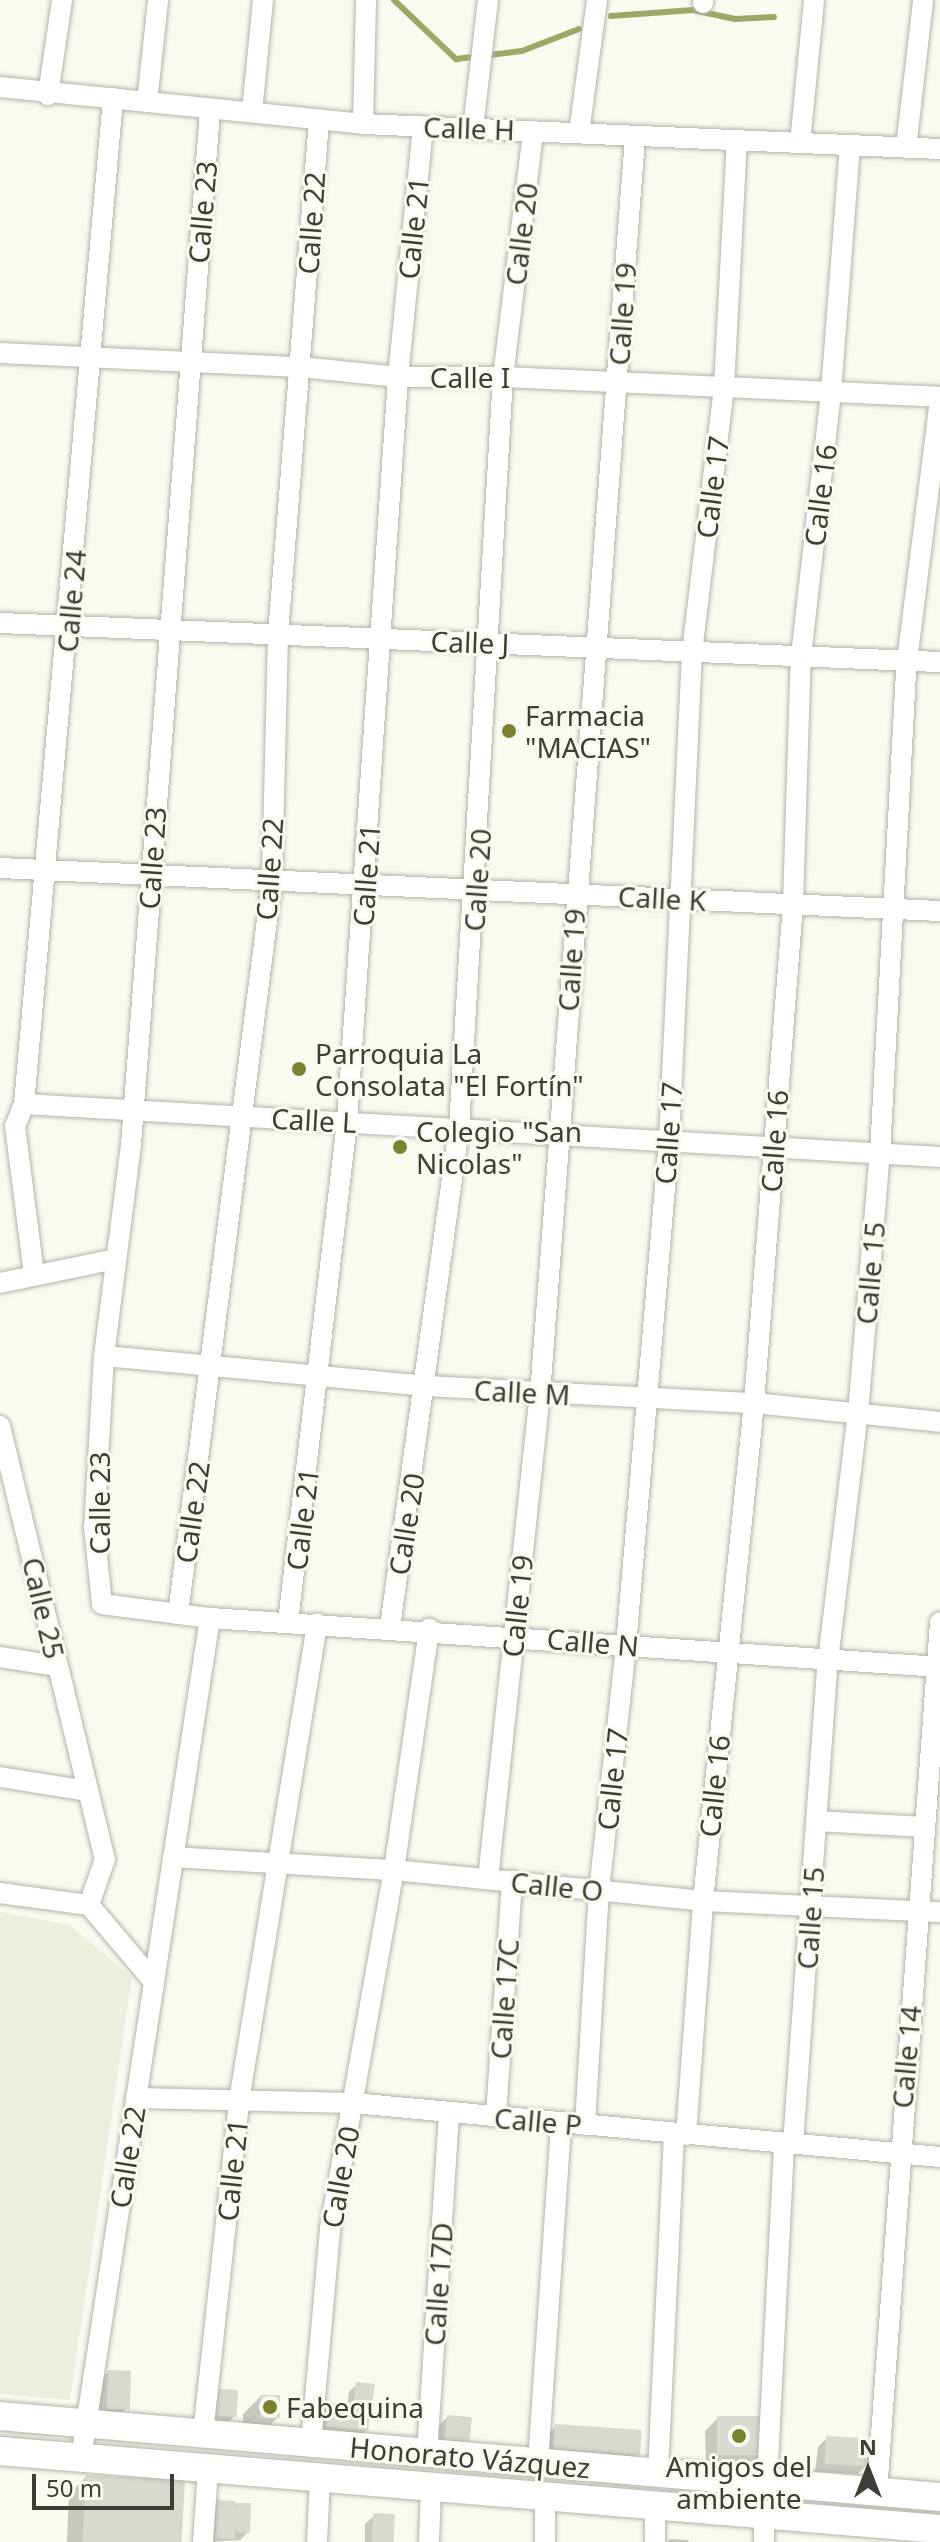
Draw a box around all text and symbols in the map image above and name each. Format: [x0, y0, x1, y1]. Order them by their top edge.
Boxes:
street label: Calle H [423, 110, 515, 146]
street label: Calle 23 [181, 159, 223, 265]
street label: Calle 22 [291, 170, 331, 276]
street label: Calle 21 [391, 175, 435, 281]
street label: Calle 20 [498, 181, 544, 287]
street label: Calle 19 [602, 261, 642, 367]
street label: Calle I [430, 360, 510, 394]
street label: Calle 17 [689, 434, 735, 540]
street label: Calle 16 [797, 442, 843, 548]
street label: Calle 24 [50, 548, 92, 654]
street label: Calle J [430, 624, 510, 660]
place label: Farmacia "MACIAS" [525, 698, 651, 764]
marker: Farmacia "MACIAS" [500, 722, 518, 740]
street label: Calle 23 [132, 805, 172, 911]
street label: Calle 22 [249, 816, 289, 922]
street label: Calle 21 [346, 822, 386, 928]
street label: Calle 20 [457, 827, 497, 933]
street label: Calle K [617, 879, 707, 917]
street label: Calle 19 [551, 907, 591, 1013]
place label: Parroquia La Consolata "El Fortín" [315, 1036, 584, 1102]
marker: Parroquia La Consolata "El Fortín" [290, 1060, 308, 1078]
street label: Calle 17 [648, 1080, 688, 1186]
street label: Calle 16 [754, 1088, 794, 1194]
street label: Calle L [270, 1101, 358, 1139]
place label: Colegio "San Nicolas" [416, 1114, 582, 1180]
marker: Colegio "San Nicolas" [391, 1138, 409, 1156]
street label: Calle 15 [849, 1220, 891, 1326]
street label: Calle M [473, 1373, 571, 1411]
street label: Calle 23 [82, 1452, 116, 1554]
street label: Calle 22 [168, 1459, 216, 1565]
street label: Calle 21 [279, 1466, 325, 1572]
street label: Calle 20 [381, 1471, 431, 1577]
street label: Calle 19 [495, 1553, 539, 1659]
street label: Calle 25 [16, 1554, 72, 1662]
street label: Calle N [546, 1621, 640, 1663]
street label: Calle 17 [590, 1726, 634, 1832]
street label: Calle 16 [692, 1733, 736, 1839]
street label: Calle O [509, 1864, 605, 1908]
street label: Calle 15 [790, 1865, 830, 1971]
street label: Calle 17C [483, 1938, 525, 2060]
street label: Calle 14 [885, 2004, 927, 2110]
street label: Calle P [493, 2100, 583, 2142]
street label: Calle 22 [102, 2104, 152, 2210]
street label: Calle 21 [210, 2117, 254, 2223]
street label: Calle 20 [315, 2123, 365, 2231]
street label: Calle 17D [417, 2221, 459, 2347]
place label: Fabequina [286, 2390, 424, 2424]
marker: Fabequina [261, 2398, 279, 2416]
marker: Amigos del ambiente [730, 2427, 748, 2445]
street label: Honorato Vázquez [348, 2430, 592, 2484]
north arrow [828, 2430, 908, 2510]
text: N [859, 2431, 877, 2461]
place label: Amigos del ambiente [666, 2449, 812, 2515]
scale bar [36, 2458, 178, 2508]
text: 50 m [46, 2471, 102, 2504]

